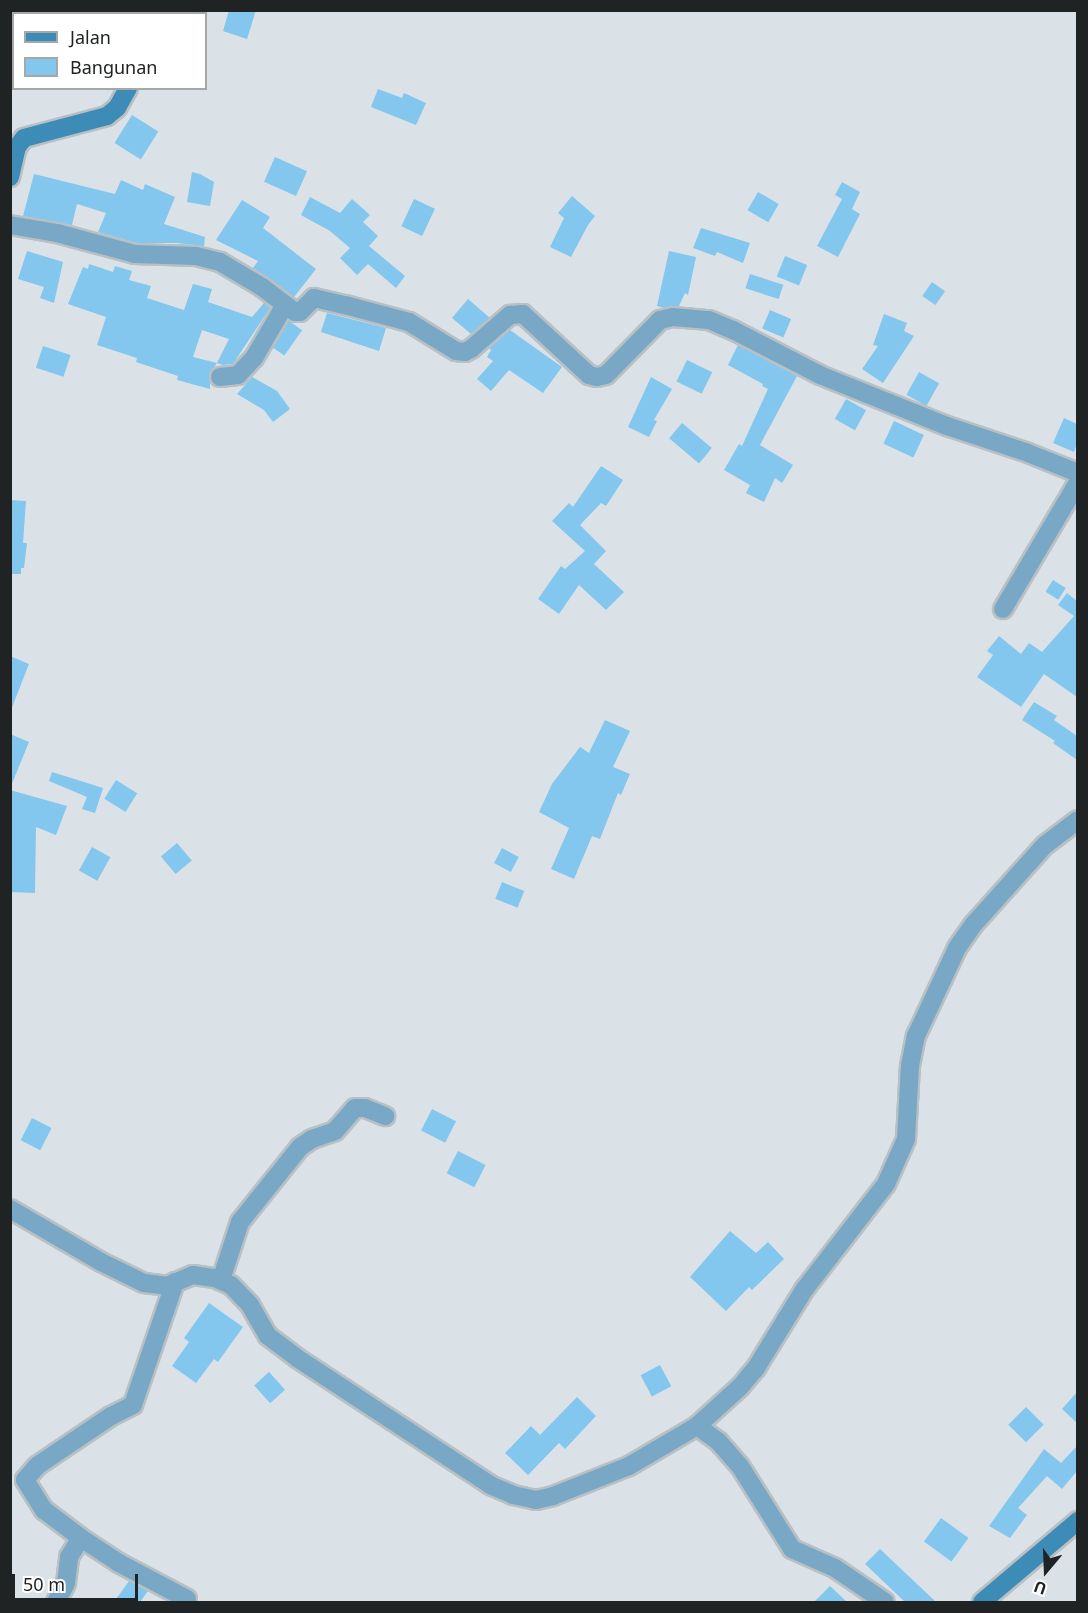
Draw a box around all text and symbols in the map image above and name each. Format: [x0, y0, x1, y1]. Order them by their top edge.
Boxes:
legend [12, 12, 207, 90]
text: Jalan [70, 25, 111, 49]
text: Bangunan [70, 55, 157, 79]
north arrow [1016, 1541, 1076, 1601]
scale bar [15, 1562, 141, 1600]
text: 50 m [23, 1572, 65, 1596]
text: U [1031, 1576, 1049, 1600]

